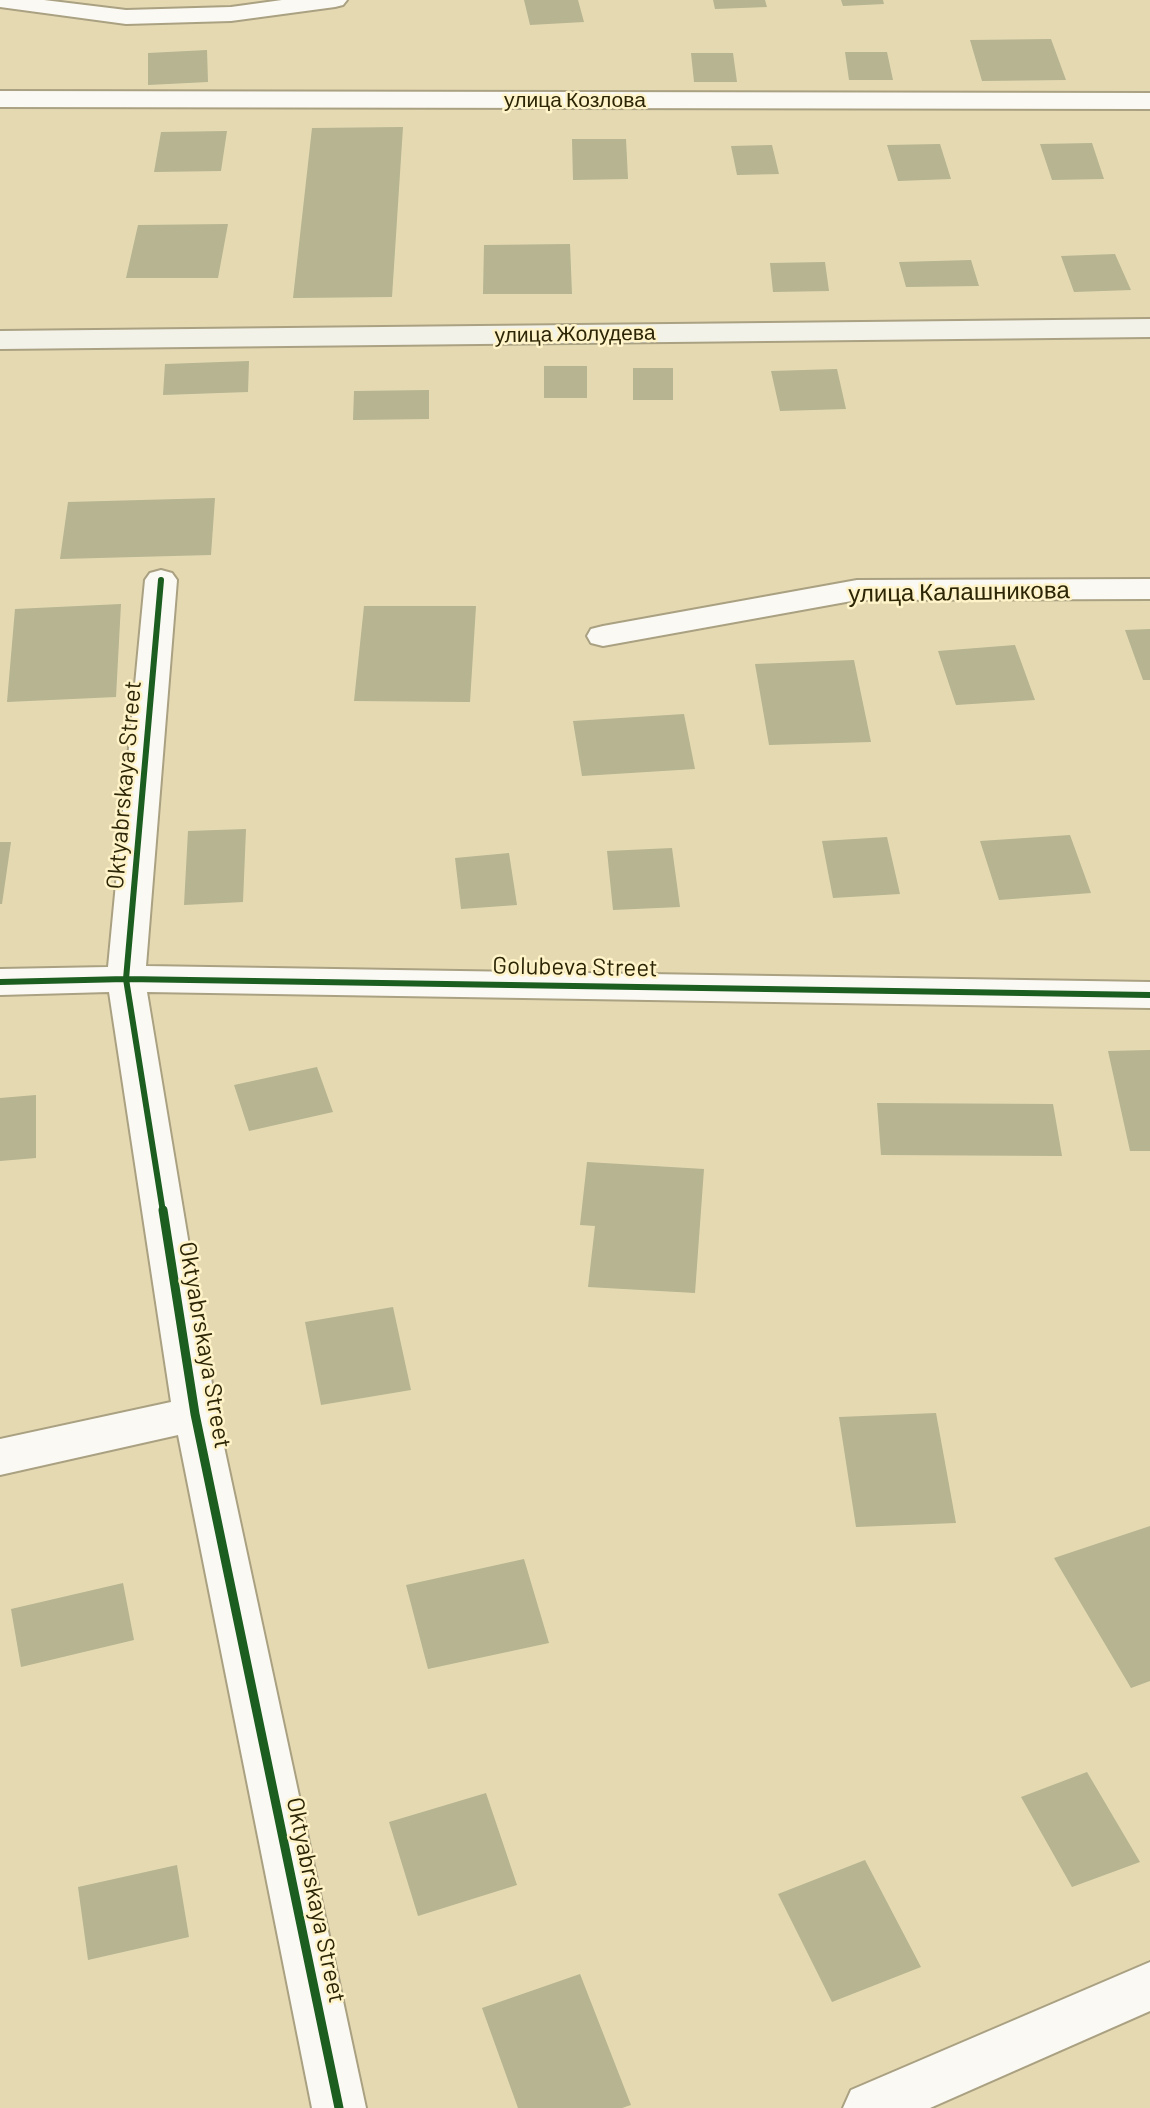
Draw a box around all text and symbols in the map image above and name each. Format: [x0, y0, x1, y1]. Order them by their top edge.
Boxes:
street label: улица Козлова [504, 87, 646, 113]
street label: улица Жолудева [494, 320, 656, 348]
street label: улица Калашникова [848, 576, 1070, 608]
street label: Oktyabrskaya Street [101, 679, 147, 891]
street label: Golubeva Street [492, 951, 658, 983]
street label: Oktyabrskaya Street [173, 1239, 237, 1451]
street label: Oktyabrskaya Street [280, 1795, 352, 2005]

